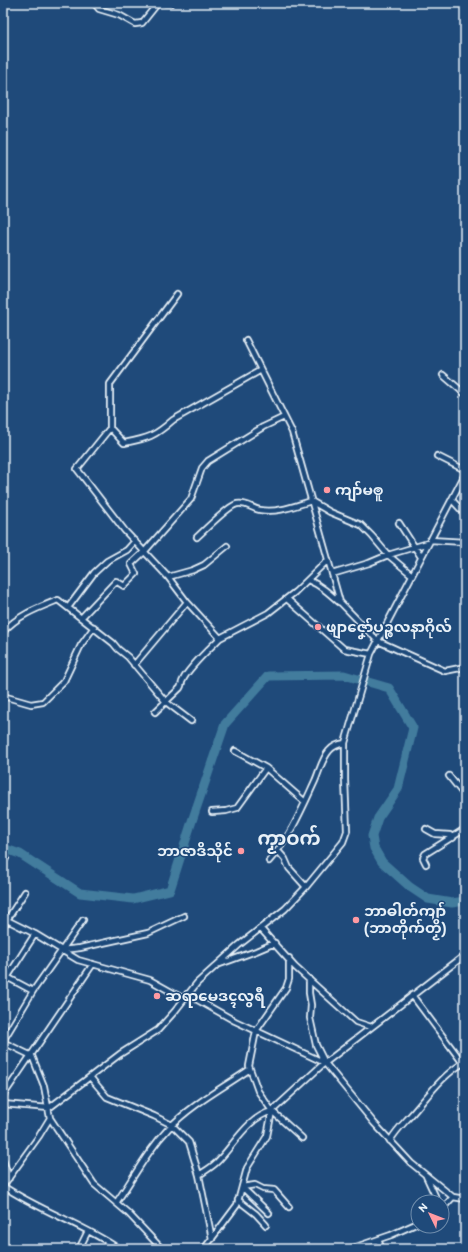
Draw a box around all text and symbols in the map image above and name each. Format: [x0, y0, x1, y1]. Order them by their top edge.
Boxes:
place label: ကျာ်မၜူ [335, 480, 383, 502]
marker: ကျာ်မၜူ [322, 485, 332, 495]
place label: ဖျာဇၞော်ပဉ္စလနာဂိုလ် [326, 617, 452, 640]
marker: ဖျာဇၞော်ပဉ္စလနာဂိုလ် [313, 622, 323, 632]
district label: ကၟာဝက် [257, 825, 321, 854]
place label: ဘာဇာဒိသိုင် [157, 841, 233, 863]
marker: ဘာဇာဒိသိုင် [236, 846, 246, 856]
place label: ဘာဓါတ်ကျာ် (ဘာတိုက်တၟိ) [364, 901, 447, 941]
marker: ဘာဓါတ်ကျာ် (ဘာတိုက်တၟိ) [351, 915, 361, 925]
place label: ဆရာမေဒၚလွရီ [165, 986, 265, 1008]
marker: ဆရာမေဒၚလွရီ [152, 991, 162, 1001]
north arrow [410, 1194, 450, 1234]
text: N [416, 1200, 430, 1215]

